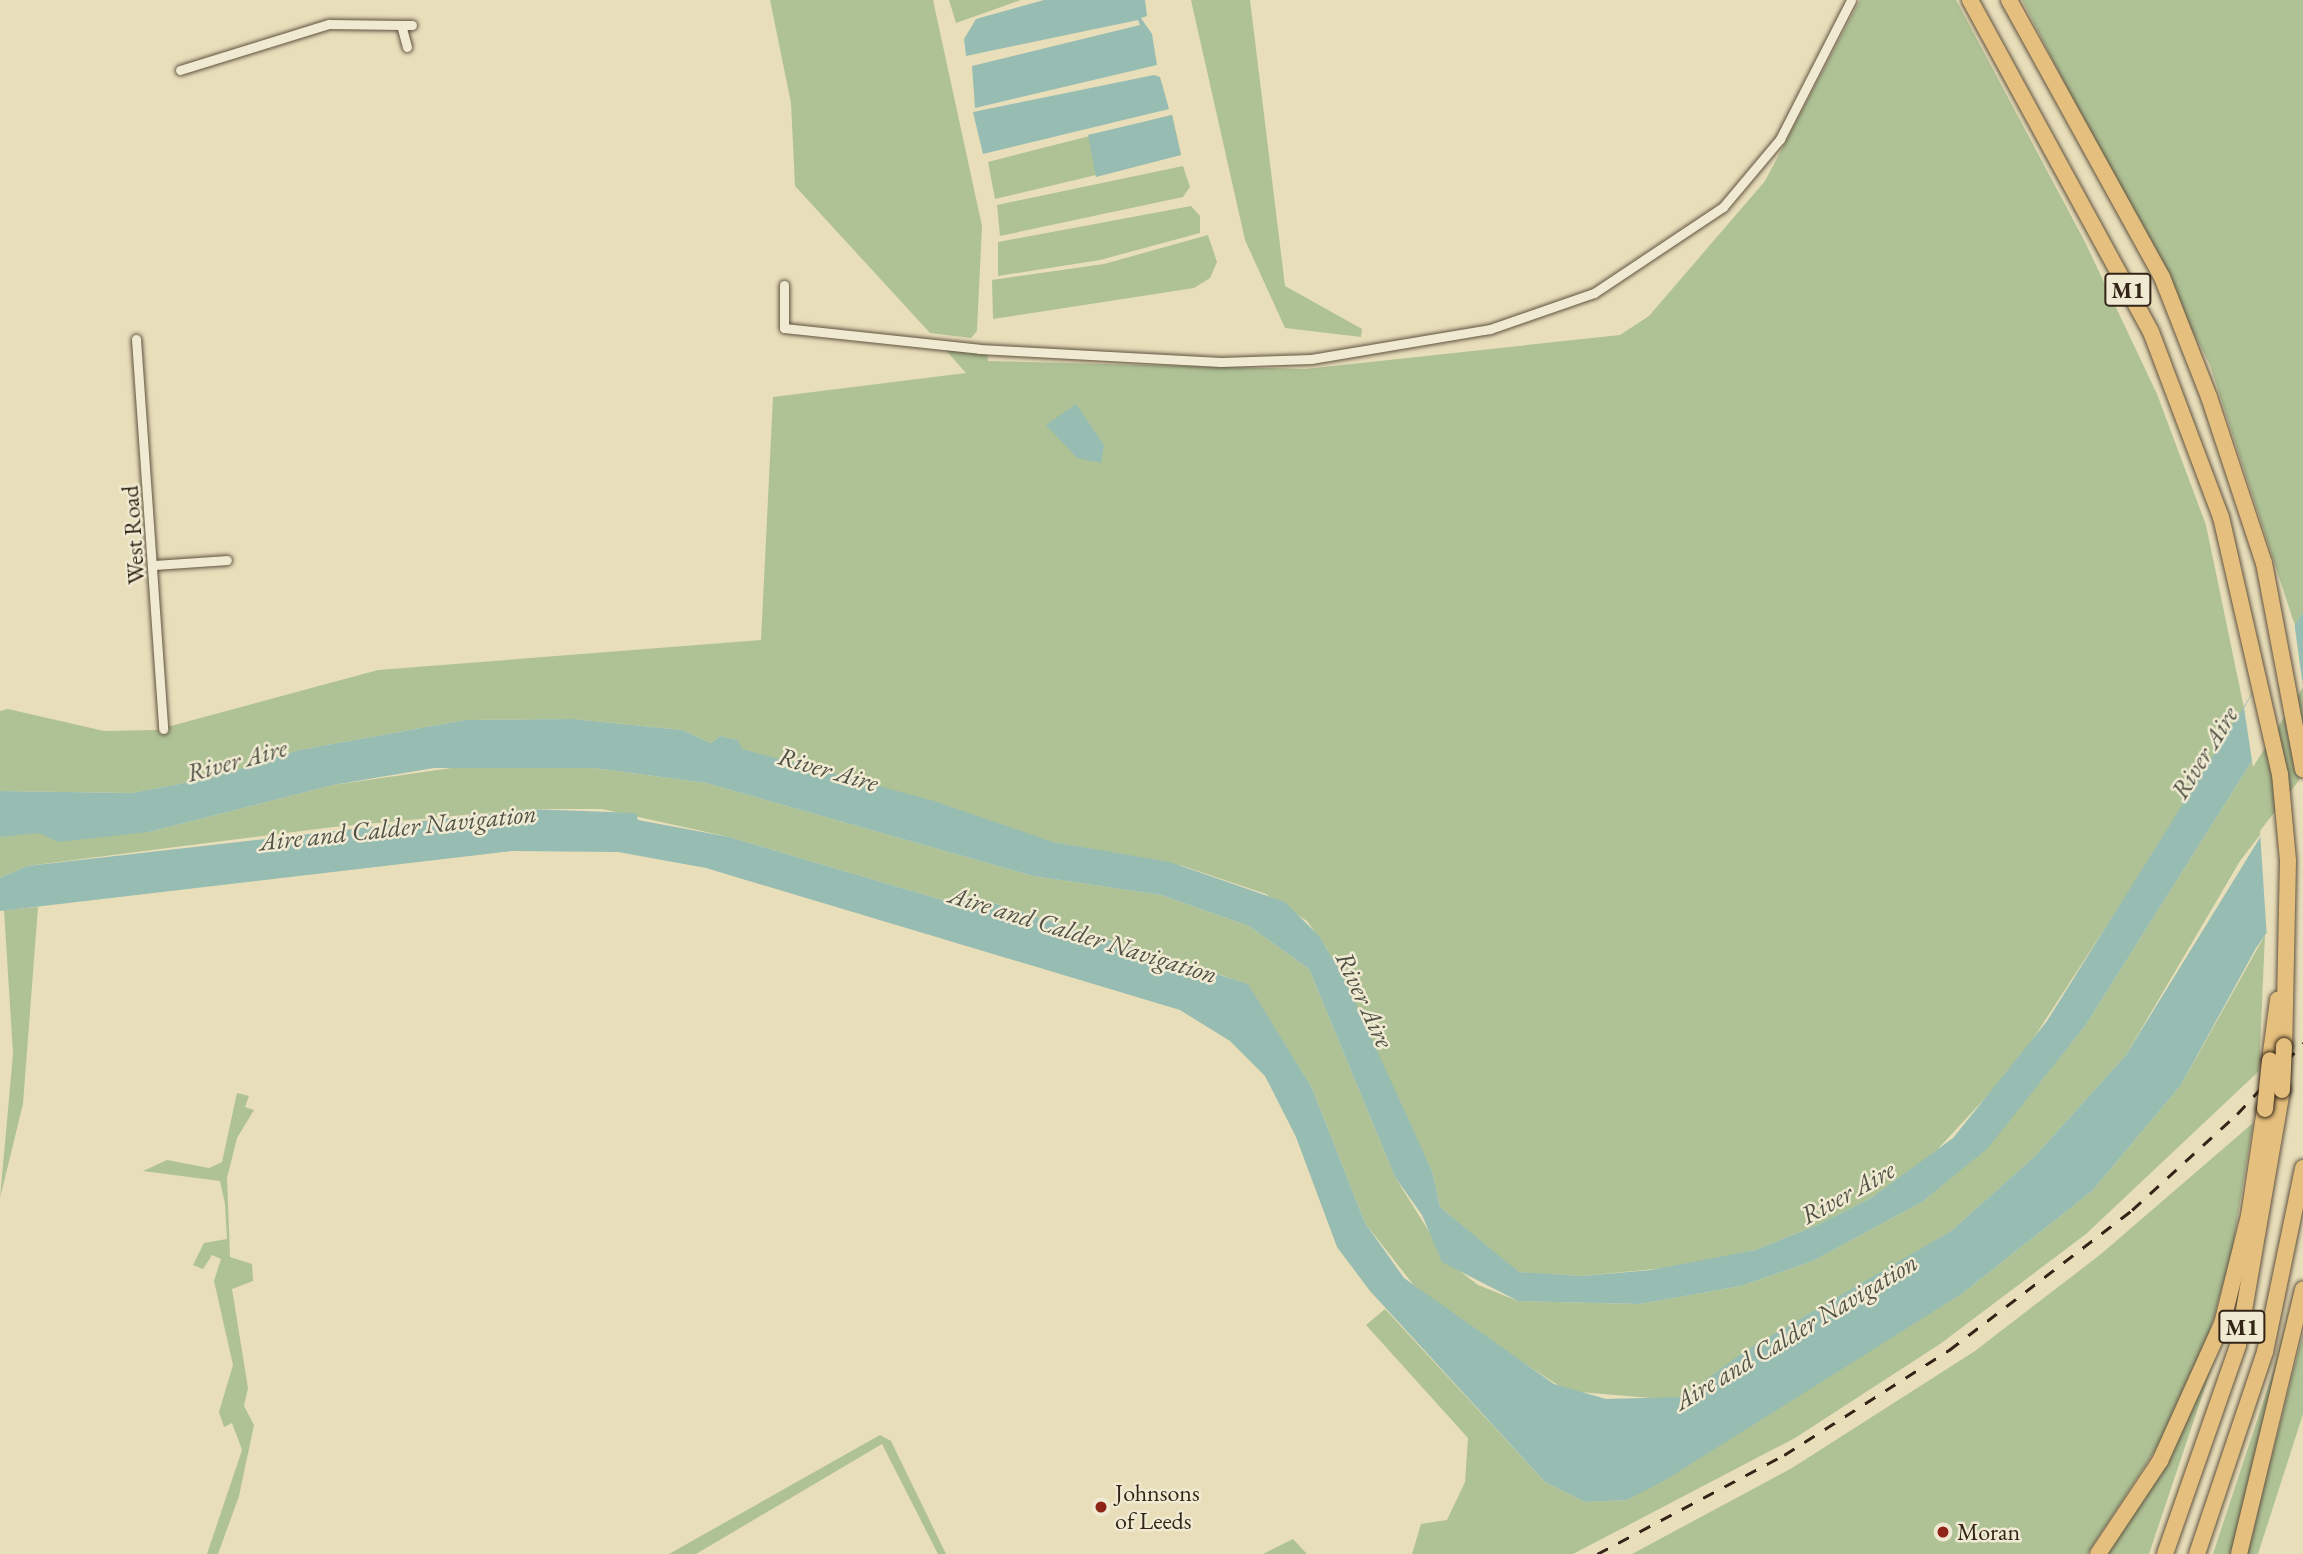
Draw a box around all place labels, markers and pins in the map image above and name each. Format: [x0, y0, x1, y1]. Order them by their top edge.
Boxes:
place label: Johnsons of Leeds [1115, 1479, 1200, 1535]
marker: Johnsons of Leeds [1093, 1499, 1109, 1515]
place label: Moran [1957, 1518, 2020, 1546]
marker: Moran [1935, 1524, 1951, 1540]

